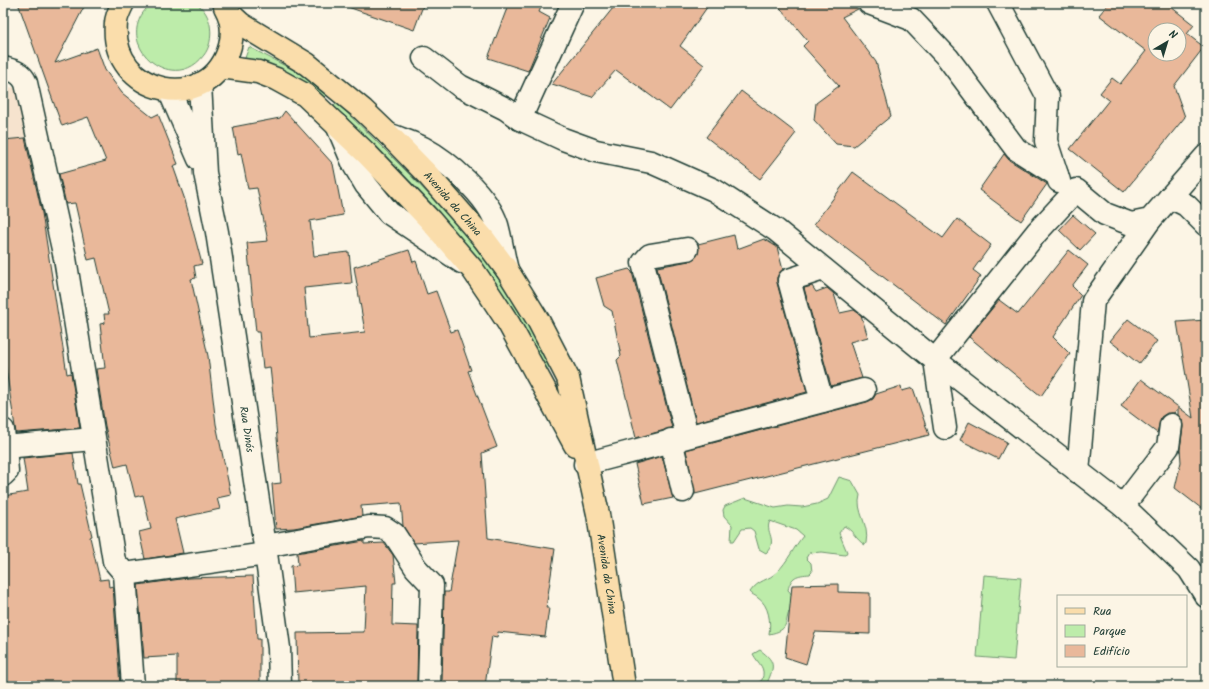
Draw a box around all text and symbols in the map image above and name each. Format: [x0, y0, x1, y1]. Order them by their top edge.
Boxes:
north arrow [1147, 22, 1187, 62]
text: N [1164, 26, 1181, 44]
street label: Avenida da China [419, 168, 486, 241]
street label: Rua Dinós [234, 405, 259, 454]
street label: Avenida da China [591, 533, 621, 616]
legend [1057, 595, 1187, 667]
text: Rua [1093, 602, 1112, 621]
text: Parque [1093, 622, 1127, 641]
text: Edifício [1093, 642, 1130, 661]

